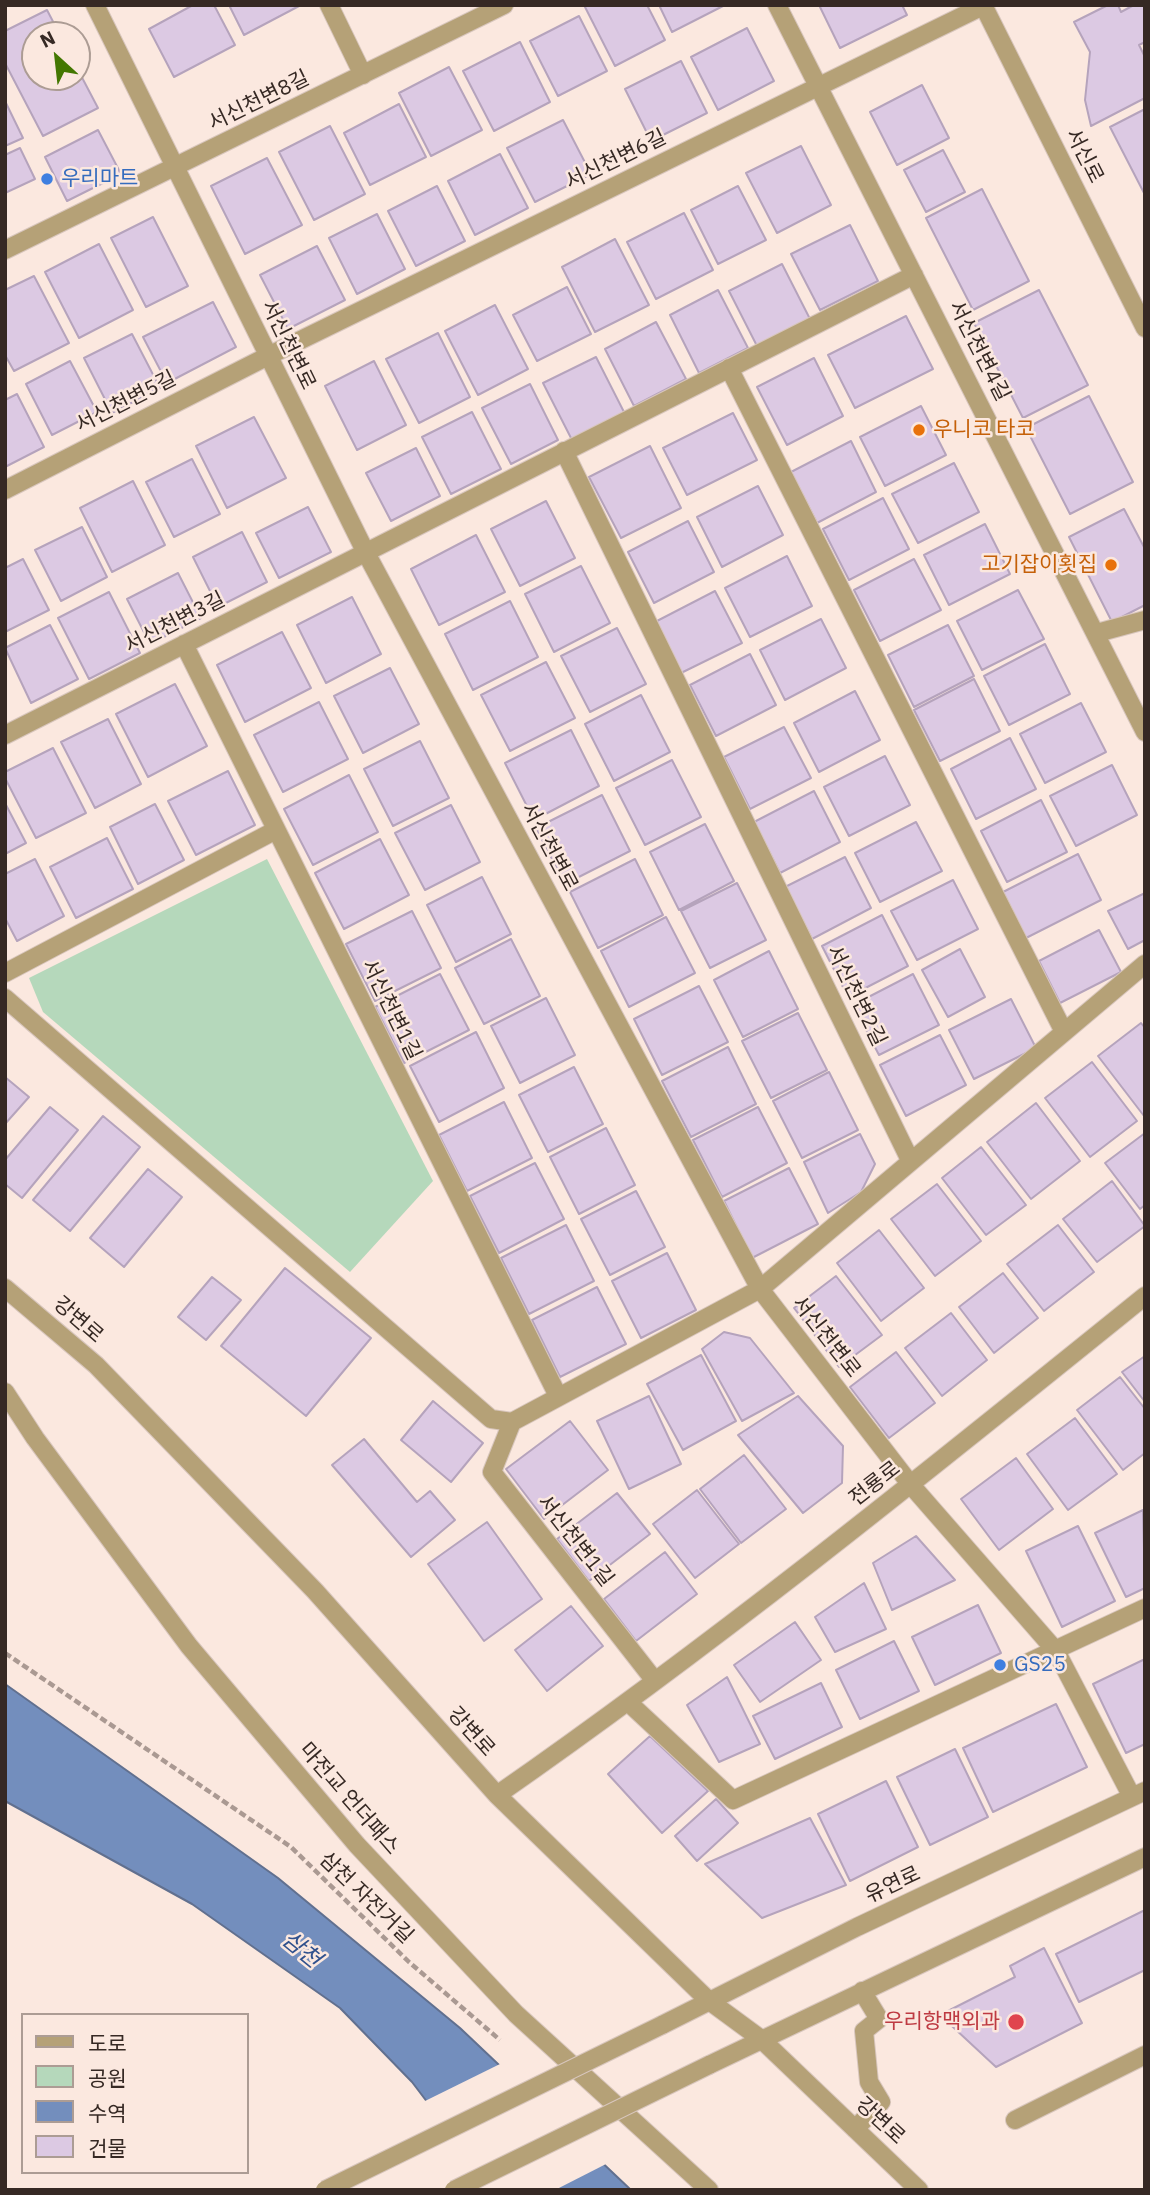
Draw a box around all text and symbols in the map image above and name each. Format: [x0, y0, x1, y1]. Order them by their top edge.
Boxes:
north arrow [21, 21, 91, 91]
text: N [36, 25, 59, 53]
street label: 서신천변8길 [204, 66, 314, 136]
street label: 서신로 [1060, 124, 1108, 188]
street label: 서신천변6길 [561, 125, 671, 195]
place label: 우리마트 [61, 166, 138, 192]
marker: 우리마트 [39, 171, 55, 187]
street label: 서신천변로 [256, 296, 320, 394]
street label: 서신천변4길 [943, 297, 1015, 405]
street label: 서신천변5길 [72, 366, 180, 438]
place label: 우니코 타코 [933, 417, 1035, 443]
marker: 우니코 타코 [911, 422, 927, 438]
place label: 고기잡이횟집 [981, 552, 1097, 578]
marker: 고기잡이횟집 [1103, 557, 1119, 573]
street label: 서신천변3길 [121, 587, 229, 659]
street label: 서신천변로 [515, 798, 583, 896]
street label: 서신천변2길 [821, 941, 891, 1051]
street label: 서신천변1길 [356, 955, 426, 1065]
street label: 강변로 [48, 1291, 108, 1349]
street label: 서신천변로 [786, 1291, 866, 1383]
street label: 전룡로 [844, 1456, 906, 1512]
street label: 서신천변1길 [531, 1490, 619, 1592]
place label: GS25 [1014, 1652, 1066, 1678]
marker: GS25 [992, 1657, 1008, 1673]
street label: 강변로 [442, 1702, 500, 1762]
street label: 마전교 언더패스 [294, 1738, 404, 1860]
street label: 삼천 자전거길 [314, 1847, 418, 1949]
street label: 유연로 [861, 1861, 925, 1909]
water label: 삼천 [276, 1926, 326, 1974]
place label: 우리항맥외과 [884, 2009, 1000, 2035]
marker: 우리항맥외과 [1006, 2012, 1026, 2032]
legend [21, 2013, 248, 2174]
text: 도로 [88, 2029, 127, 2057]
text: 공원 [88, 2064, 127, 2092]
street label: 강변로 [850, 2092, 910, 2150]
text: 수역 [88, 2099, 127, 2127]
text: 건물 [88, 2134, 127, 2162]

